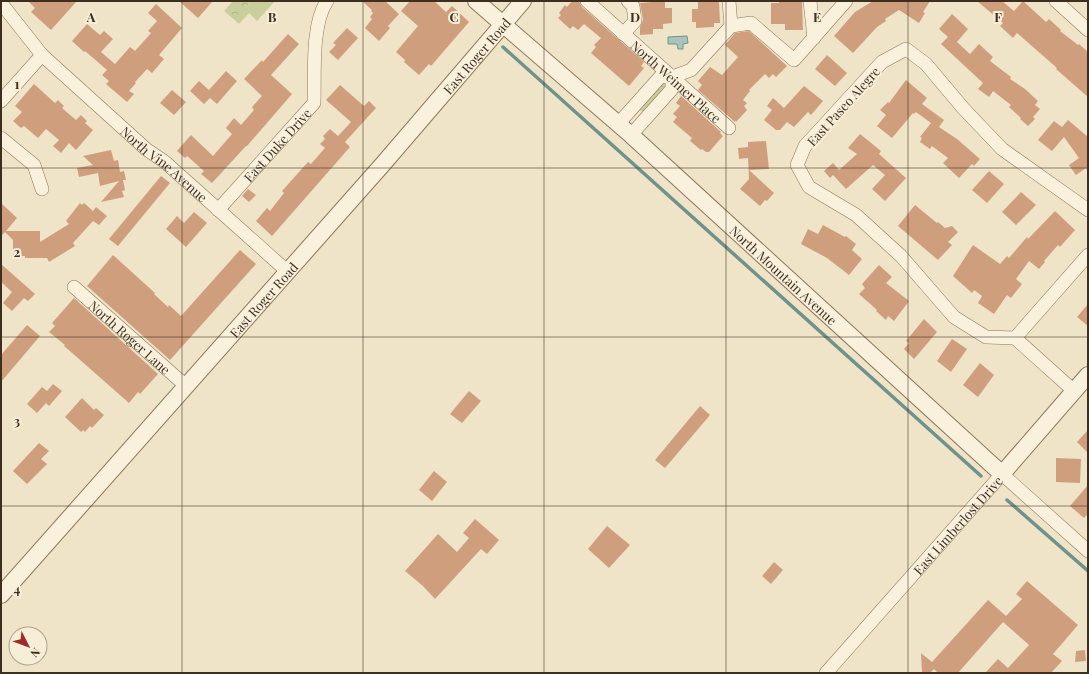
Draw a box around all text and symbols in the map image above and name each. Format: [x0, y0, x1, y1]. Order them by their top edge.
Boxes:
text: A [86, 8, 96, 25]
text: B [268, 8, 277, 25]
text: C [449, 8, 459, 25]
text: D [630, 8, 640, 25]
text: E [813, 8, 821, 25]
text: F [994, 8, 1002, 25]
street label: East Roger Road [439, 14, 514, 97]
street label: North Weimer Place [628, 36, 726, 126]
street label: East Paseo Alegre [803, 62, 884, 149]
text: 1 [15, 75, 20, 92]
street label: East Duke Drive [239, 104, 315, 185]
street label: North Vine Avenue [118, 122, 212, 205]
street label: North Mountain Avenue [727, 221, 841, 328]
text: 2 [14, 243, 21, 260]
street label: East Roger Road [225, 258, 301, 341]
street label: North Roger Lane [86, 296, 175, 378]
text: 3 [14, 412, 20, 429]
street label: East Limberlost Drive [909, 471, 1006, 578]
text: 4 [14, 580, 21, 597]
north arrow [8, 626, 48, 666]
text: N [28, 645, 44, 661]

